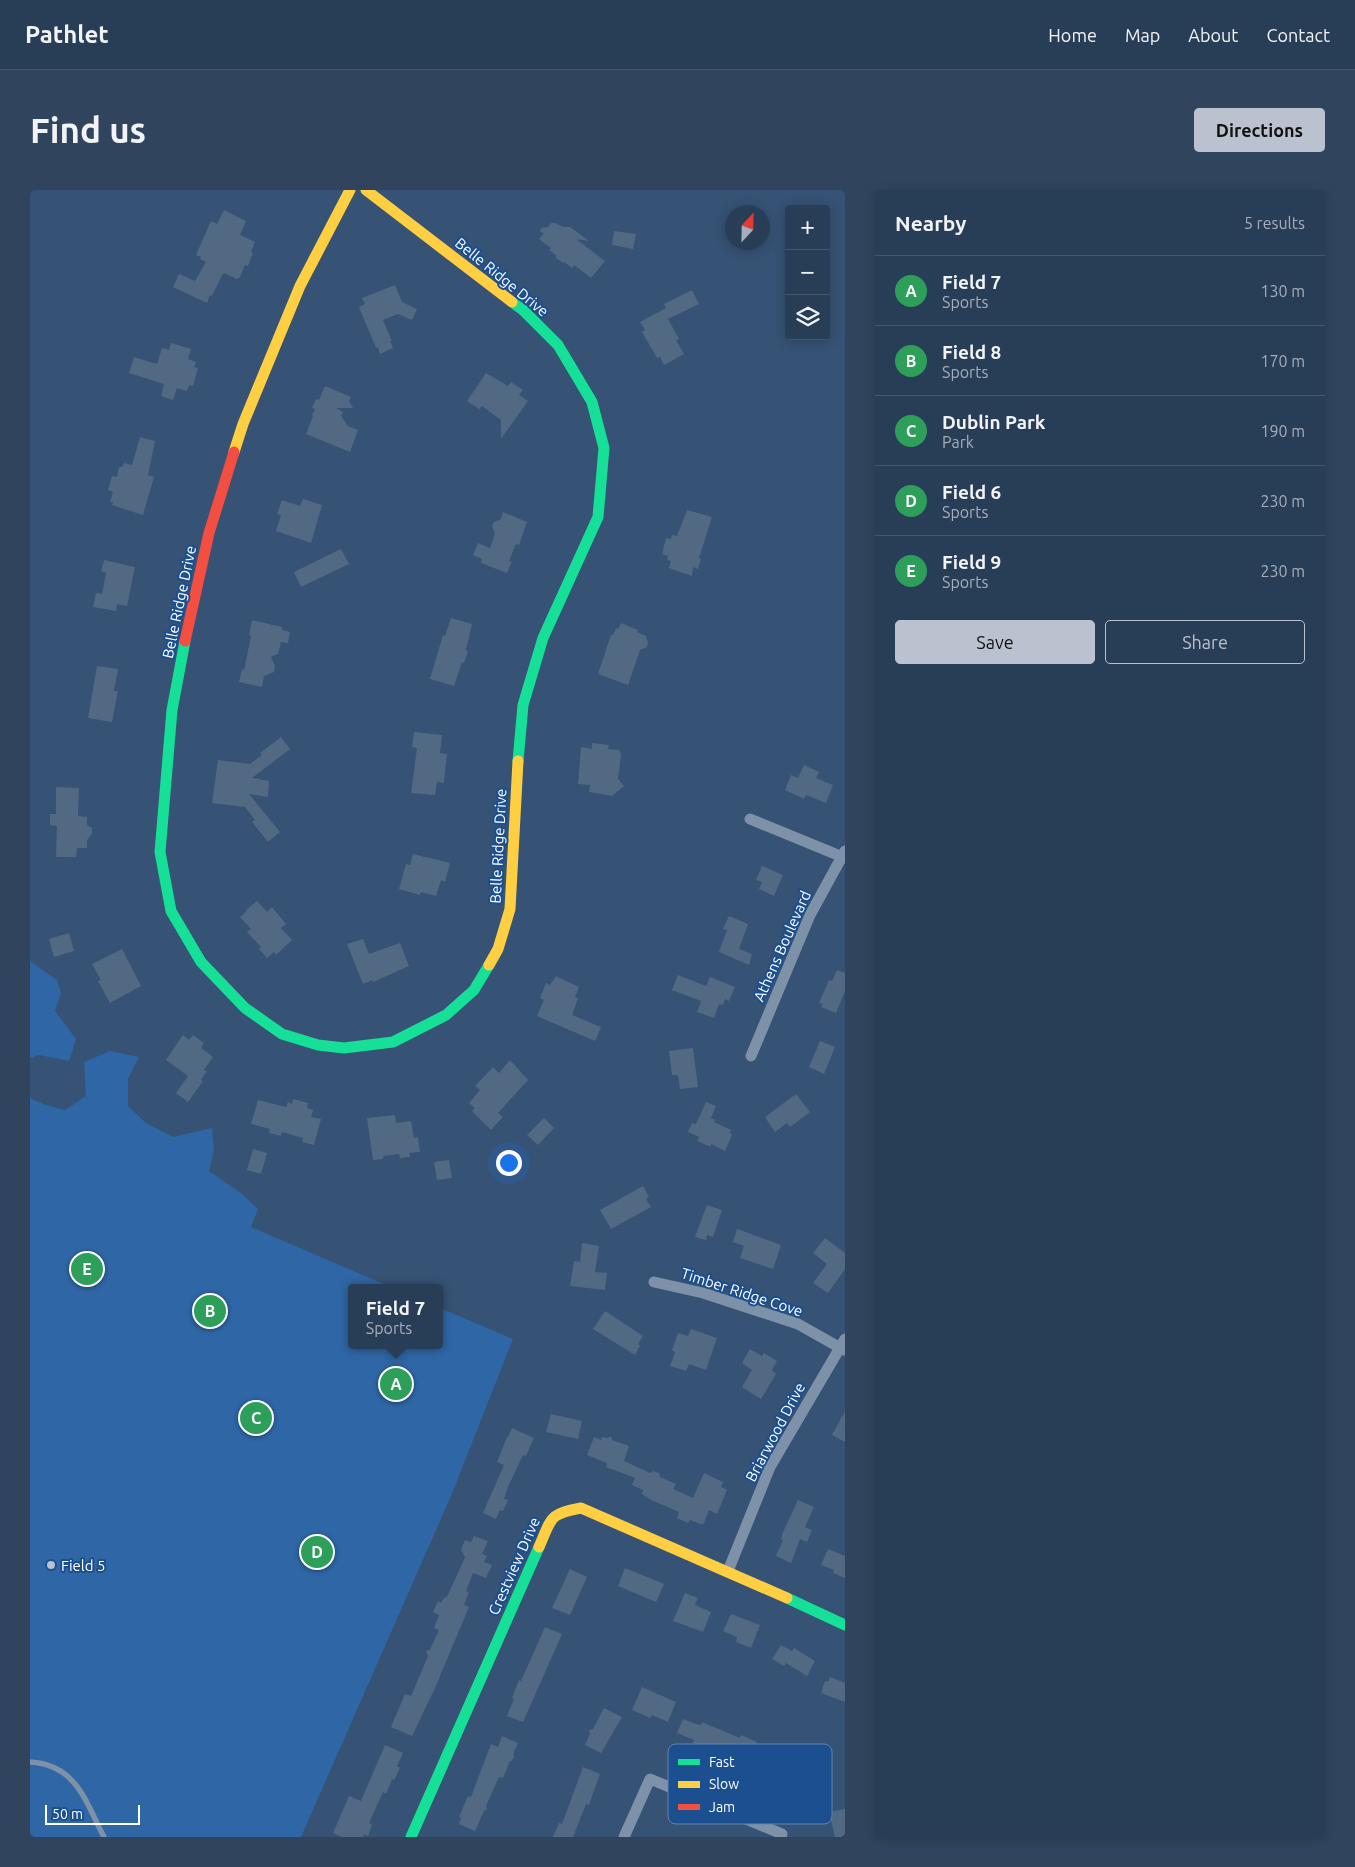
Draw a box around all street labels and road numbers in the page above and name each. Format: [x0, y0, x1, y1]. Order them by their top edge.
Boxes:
street label: Belle Ridge Drive [452, 234, 552, 320]
street label: Belle Ridge Drive [159, 544, 199, 660]
street label: Belle Ridge Drive [487, 788, 509, 904]
street label: Athens Boulevard [750, 888, 814, 1004]
street label: Timber Ridge Cove [679, 1264, 805, 1320]
street label: Briarwood Drive [742, 1380, 808, 1484]
street label: Crestview Drive [485, 1514, 543, 1618]

